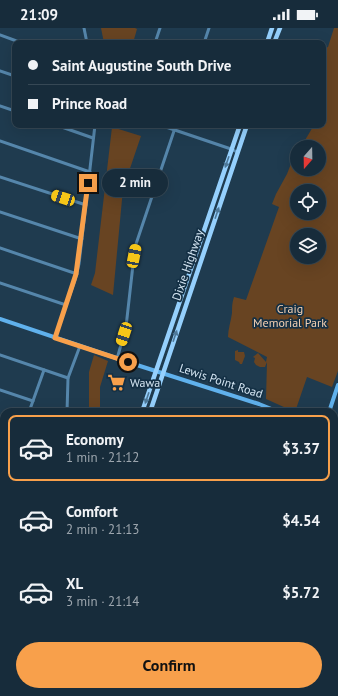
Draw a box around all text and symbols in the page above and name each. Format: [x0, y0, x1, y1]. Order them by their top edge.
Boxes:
text: 21:09 [20, 5, 58, 24]
text: Saint Augustine South Drive [52, 56, 231, 75]
text: Prince Road [52, 94, 127, 113]
north arrow [290, 140, 326, 176]
map controls [290, 140, 326, 264]
one-way arrow [224, 156, 230, 168]
callout: 2 min [102, 169, 168, 197]
route end [79, 174, 97, 192]
text: 2 min [119, 174, 151, 191]
button: locate [290, 184, 326, 220]
car [50, 189, 76, 207]
one-way arrow [214, 207, 220, 219]
street label: Dixie Highway [168, 227, 207, 302]
button: layers [290, 228, 326, 264]
car [126, 243, 142, 269]
park label: Craig Memorial Park [253, 301, 327, 330]
car [115, 321, 133, 347]
one-way arrow [172, 330, 178, 342]
route start [119, 353, 137, 371]
street label: Lewis Point Road [178, 360, 265, 401]
supermarket icon: Wawa [107, 373, 127, 393]
place label: Wawa [130, 375, 160, 390]
one-way arrow [144, 393, 150, 405]
icon: car [18, 430, 54, 466]
text: Economy [66, 430, 124, 449]
text: $3.37 [282, 439, 320, 458]
text: 1 min · 21:12 [66, 449, 139, 466]
icon: car [18, 502, 54, 538]
text: Comfort [66, 502, 118, 521]
text: $4.54 [282, 511, 320, 530]
text: 2 min · 21:13 [66, 521, 139, 538]
icon: car [18, 574, 54, 610]
text: XL [66, 574, 83, 593]
text: $5.72 [282, 583, 320, 602]
text: 3 min · 21:14 [66, 593, 139, 610]
button: Confirm [16, 642, 322, 688]

